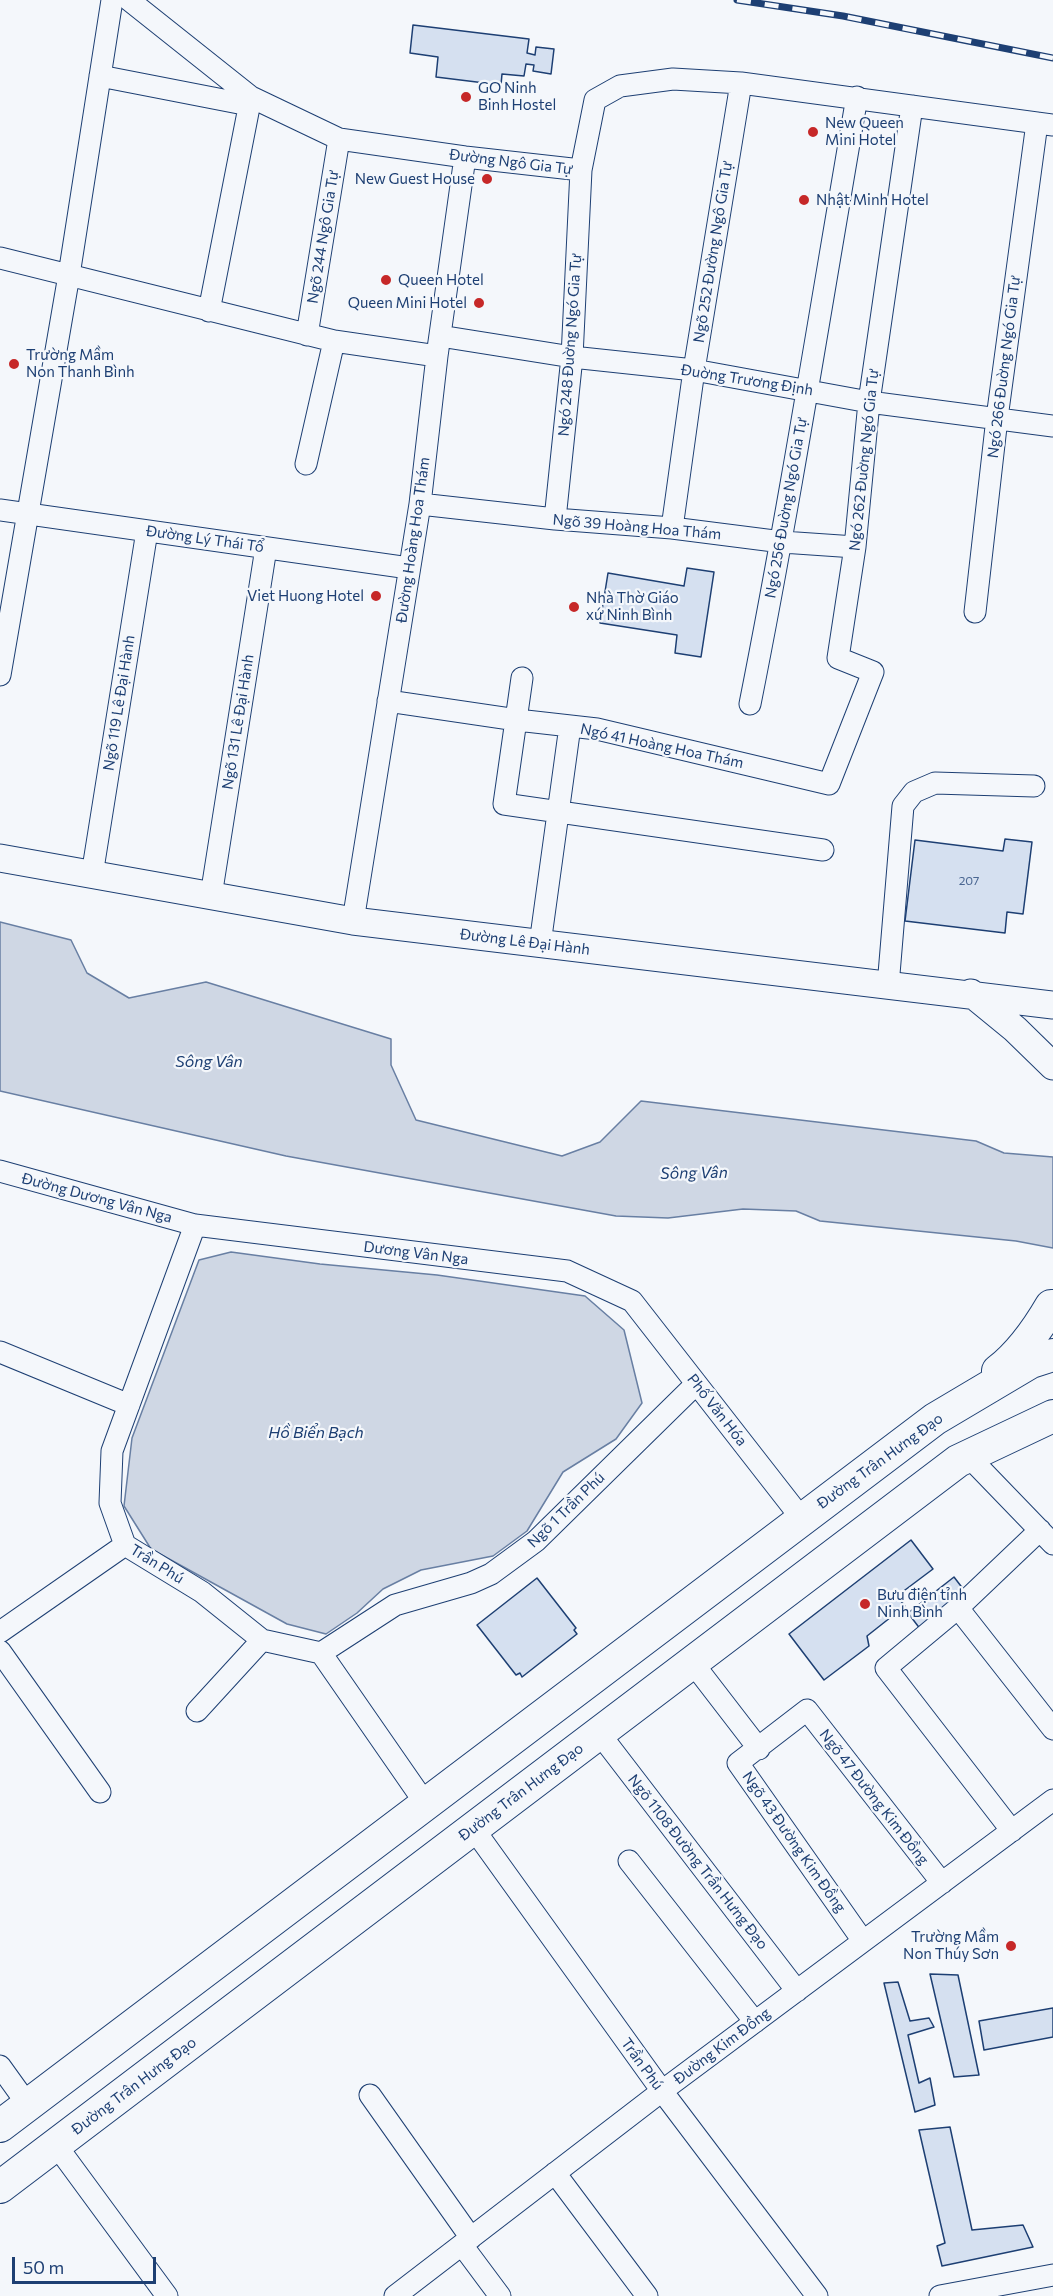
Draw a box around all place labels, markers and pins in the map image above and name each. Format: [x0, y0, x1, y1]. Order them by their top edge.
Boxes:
place label: GO Ninh Binh Hostel [478, 79, 556, 114]
marker: GO Ninh Binh Hostel [459, 90, 473, 104]
place label: New Queen Mini Hotel [825, 114, 904, 149]
marker: New Queen Mini Hotel [806, 125, 820, 139]
place label: New Guest House [355, 170, 475, 188]
marker: New Guest House [480, 172, 494, 186]
place label: Nhật Minh Hotel [816, 191, 929, 209]
marker: Nhật Minh Hotel [797, 193, 811, 207]
place label: Queen Hotel [398, 271, 484, 289]
marker: Queen Hotel [379, 273, 393, 287]
place label: Queen Mini Hotel [348, 294, 467, 312]
marker: Queen Mini Hotel [472, 296, 486, 310]
place label: Trường Mầm Non Thanh Bình [26, 346, 135, 381]
marker: Trường Mầm Non Thanh Bình [7, 357, 21, 371]
place label: Viet Huong Hotel [247, 587, 364, 605]
marker: Viet Huong Hotel [369, 589, 383, 603]
place label: Nhà Thờ Giáo xứ Ninh Bình [586, 589, 679, 624]
marker: Nhà Thờ Giáo xứ Ninh Bình [567, 600, 581, 614]
place label: Bưu điện tỉnh Ninh Bình [877, 1586, 967, 1621]
marker: Bưu điện tỉnh Ninh Bình [858, 1597, 872, 1611]
place label: Trường Mầm Non Thúy Sơn [903, 1928, 999, 1963]
marker: Trường Mầm Non Thúy Sơn [1004, 1939, 1018, 1953]

